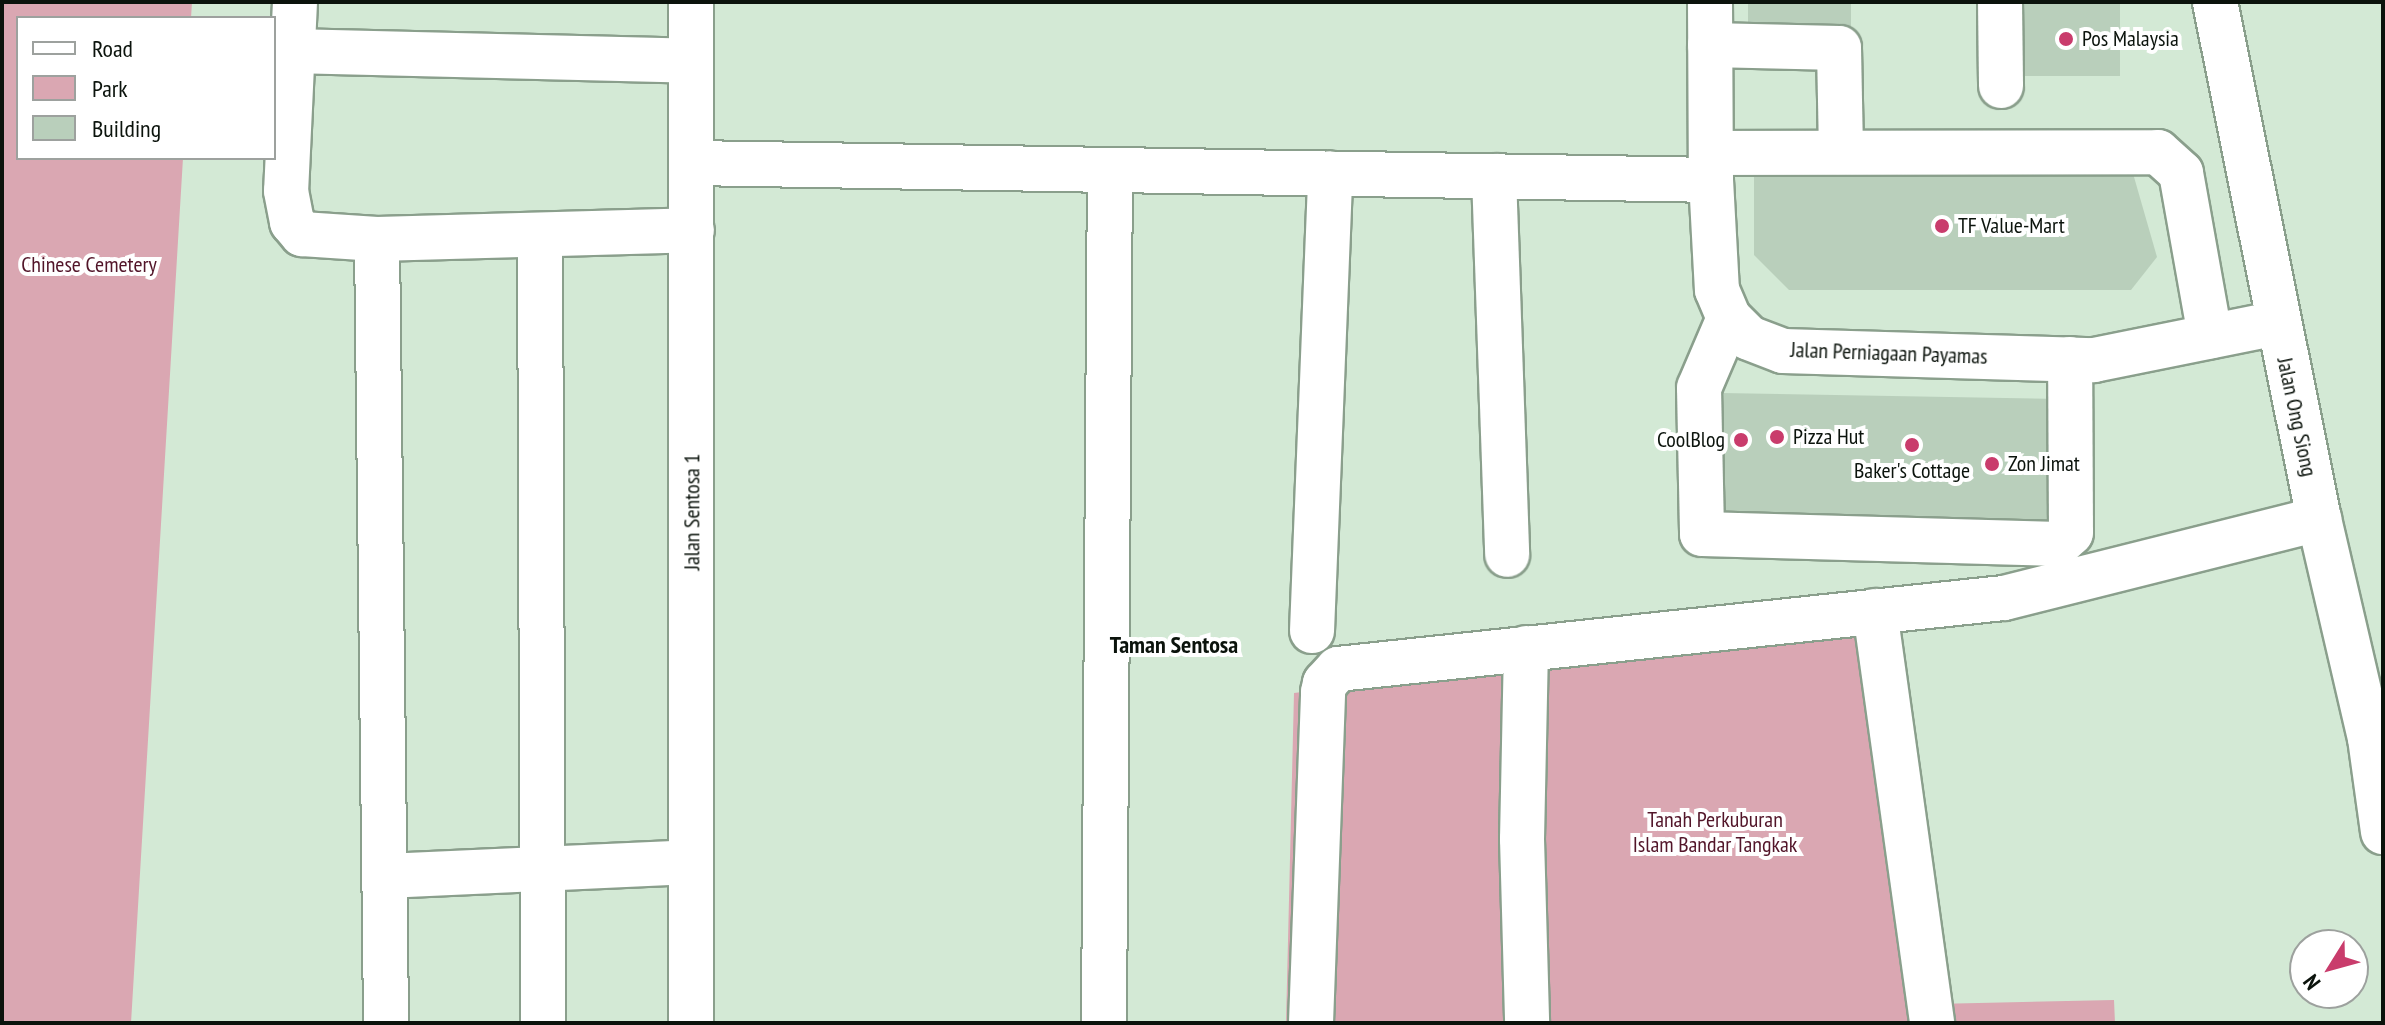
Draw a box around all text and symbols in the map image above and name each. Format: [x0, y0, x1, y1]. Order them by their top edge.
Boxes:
legend [16, 16, 276, 160]
place label: Pos Malaysia [2082, 26, 2179, 52]
marker: Pos Malaysia [2057, 30, 2075, 48]
text: Road [92, 33, 133, 64]
text: Park [92, 73, 128, 104]
text: Building [92, 113, 161, 144]
place label: TF Value-Mart [1958, 213, 2065, 239]
marker: TF Value-Mart [1933, 217, 1951, 235]
park label: Chinese Cemetery [21, 252, 157, 278]
street label: Jalan Perniagaan Payamas [1790, 336, 1988, 370]
street label: Jalan Ong Siong [2271, 355, 2323, 479]
place label: Pizza Hut [1793, 424, 1864, 450]
place label: CoolBlog [1657, 427, 1725, 453]
marker: Pizza Hut [1768, 428, 1786, 446]
marker: CoolBlog [1732, 431, 1750, 449]
marker: Baker's Cottage [1903, 436, 1921, 454]
place label: Zon Jimat [2008, 451, 2080, 477]
street label: Jalan Sentosa 1 [679, 454, 705, 570]
marker: Zon Jimat [1983, 455, 2001, 473]
place label: Baker's Cottage [1854, 458, 1970, 484]
district label: Taman Sentosa [1110, 631, 1238, 659]
park label: Tanah Perkuburan Islam Bandar Tangkak [1632, 806, 1798, 858]
north arrow [2289, 929, 2369, 1009]
text: N [2297, 969, 2326, 995]

